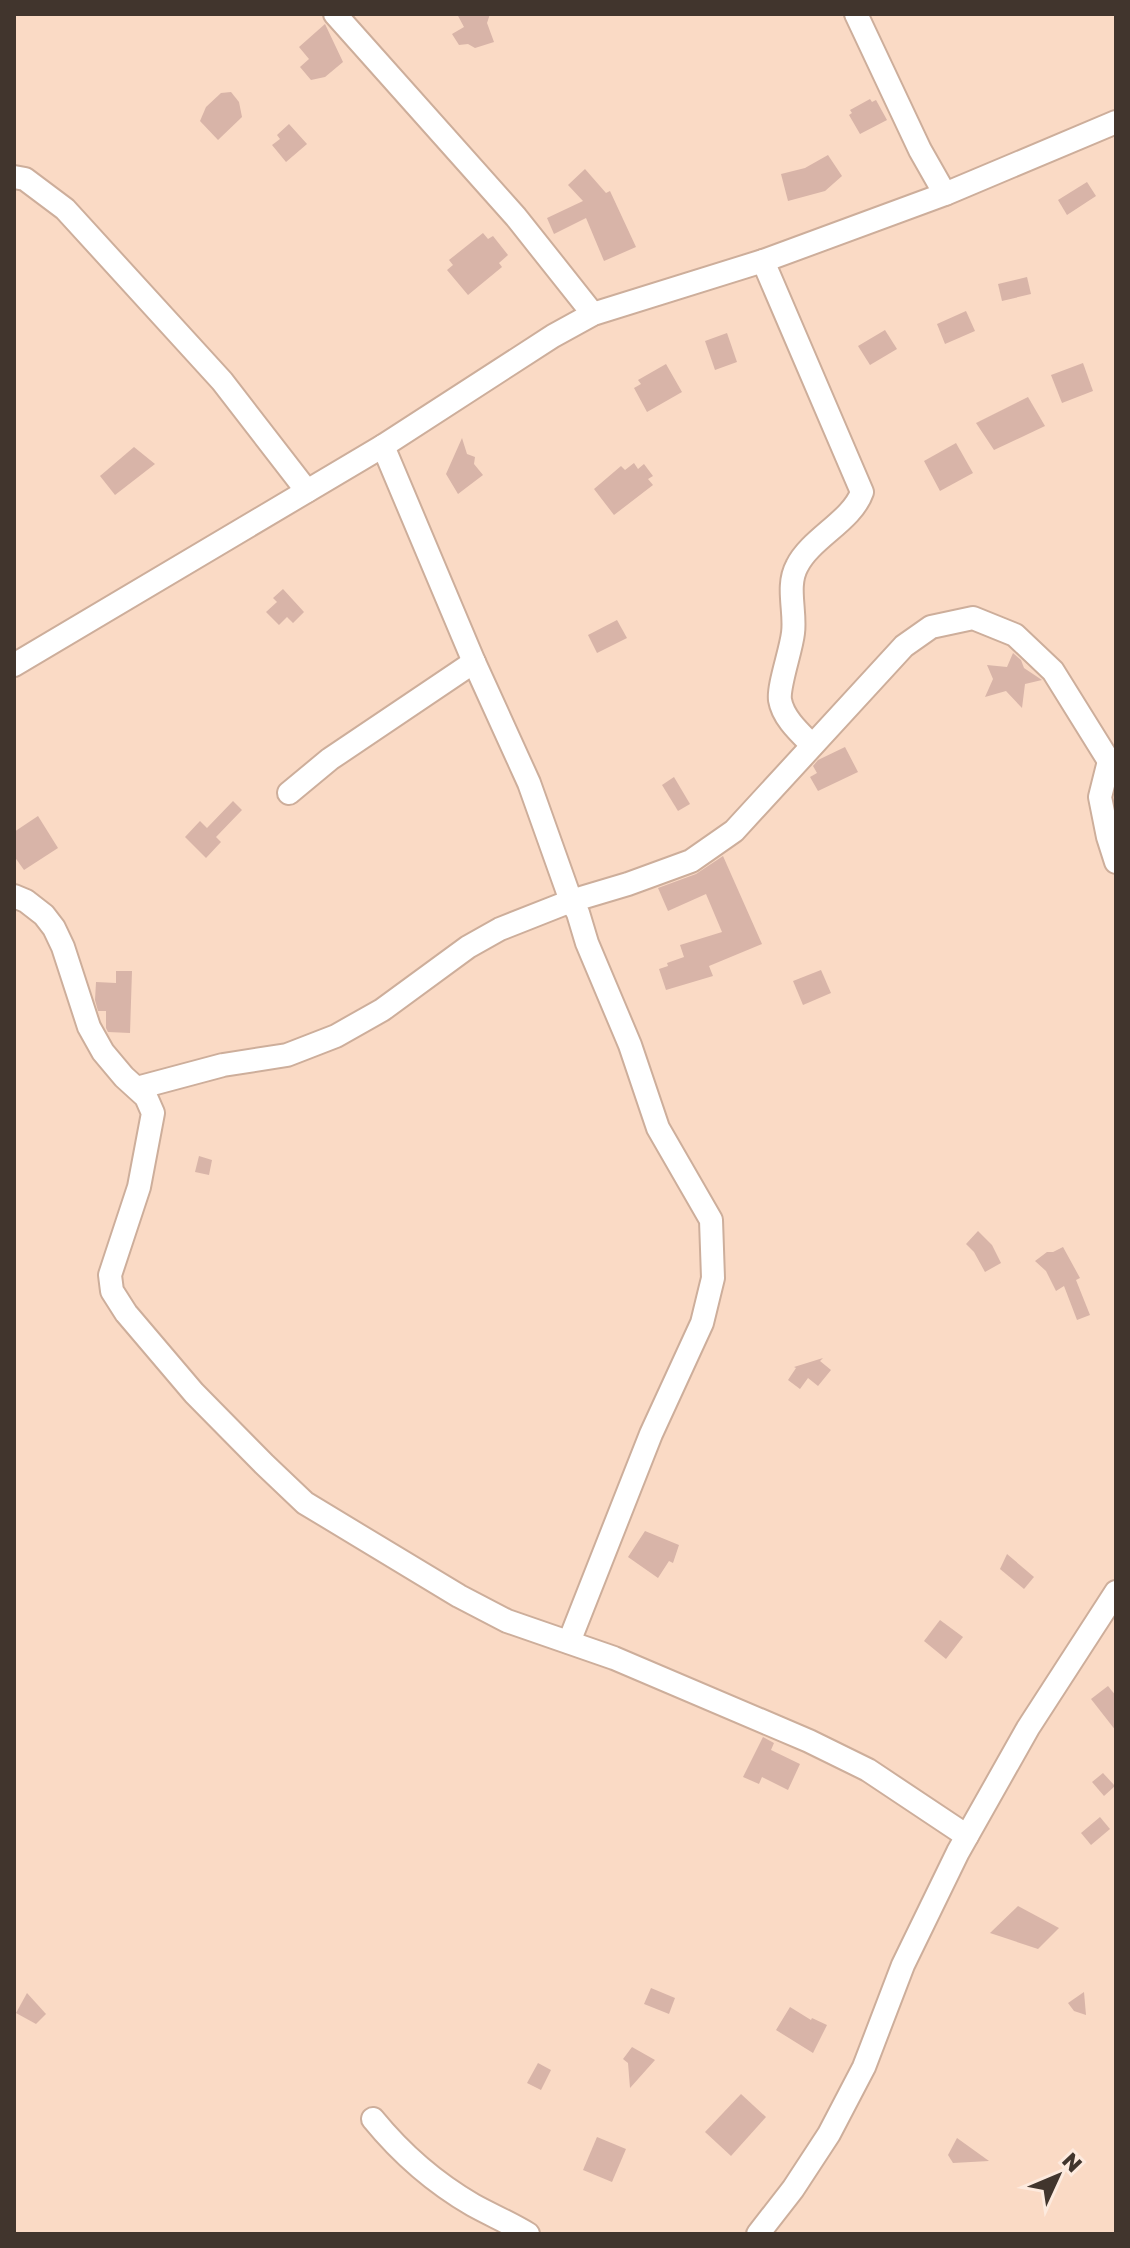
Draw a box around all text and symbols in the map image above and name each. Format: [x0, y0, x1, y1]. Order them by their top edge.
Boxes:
north arrow [1018, 2136, 1098, 2216]
text: N [1057, 2146, 1088, 2177]

